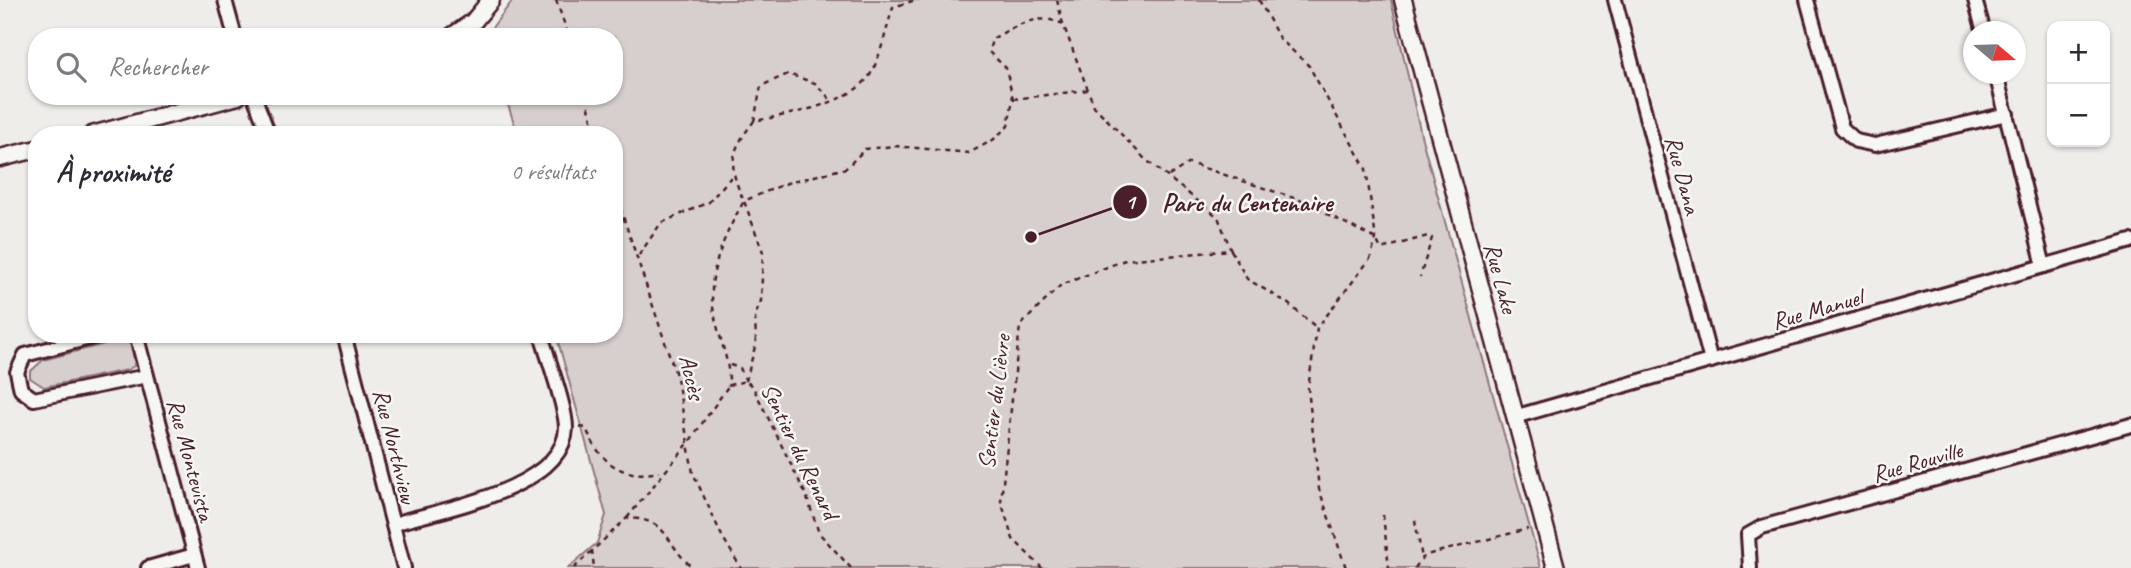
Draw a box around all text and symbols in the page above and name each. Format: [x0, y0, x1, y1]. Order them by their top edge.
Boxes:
north arrow [1963, 21, 2026, 84]
map controls [2047, 21, 2110, 147]
button: + [2047, 21, 2110, 84]
search box [28, 28, 623, 105]
icon: search [52, 48, 90, 86]
text: Rechercher [108, 50, 208, 83]
button: − [2047, 84, 2110, 147]
street label: Rue Dana [1658, 133, 1708, 219]
text: À proximité [56, 153, 170, 191]
text: 0 résultats [511, 157, 595, 186]
callout: Parc du Centenaire [1112, 178, 1346, 225]
text: Parc du Centenaire [1162, 186, 1334, 219]
text: 1 [1125, 189, 1137, 215]
street label: Rue Lake [1477, 240, 1525, 319]
street label: Rue Manuel [1768, 281, 1870, 336]
street label: Sentier du Lièvre [971, 331, 1017, 471]
street label: Accès [672, 352, 712, 405]
street label: Sentier du Renard [754, 378, 847, 527]
street label: Rue Northview [366, 386, 424, 508]
street label: Rue Montevista [160, 396, 222, 527]
street label: Rue Rouville [1868, 434, 1968, 489]

